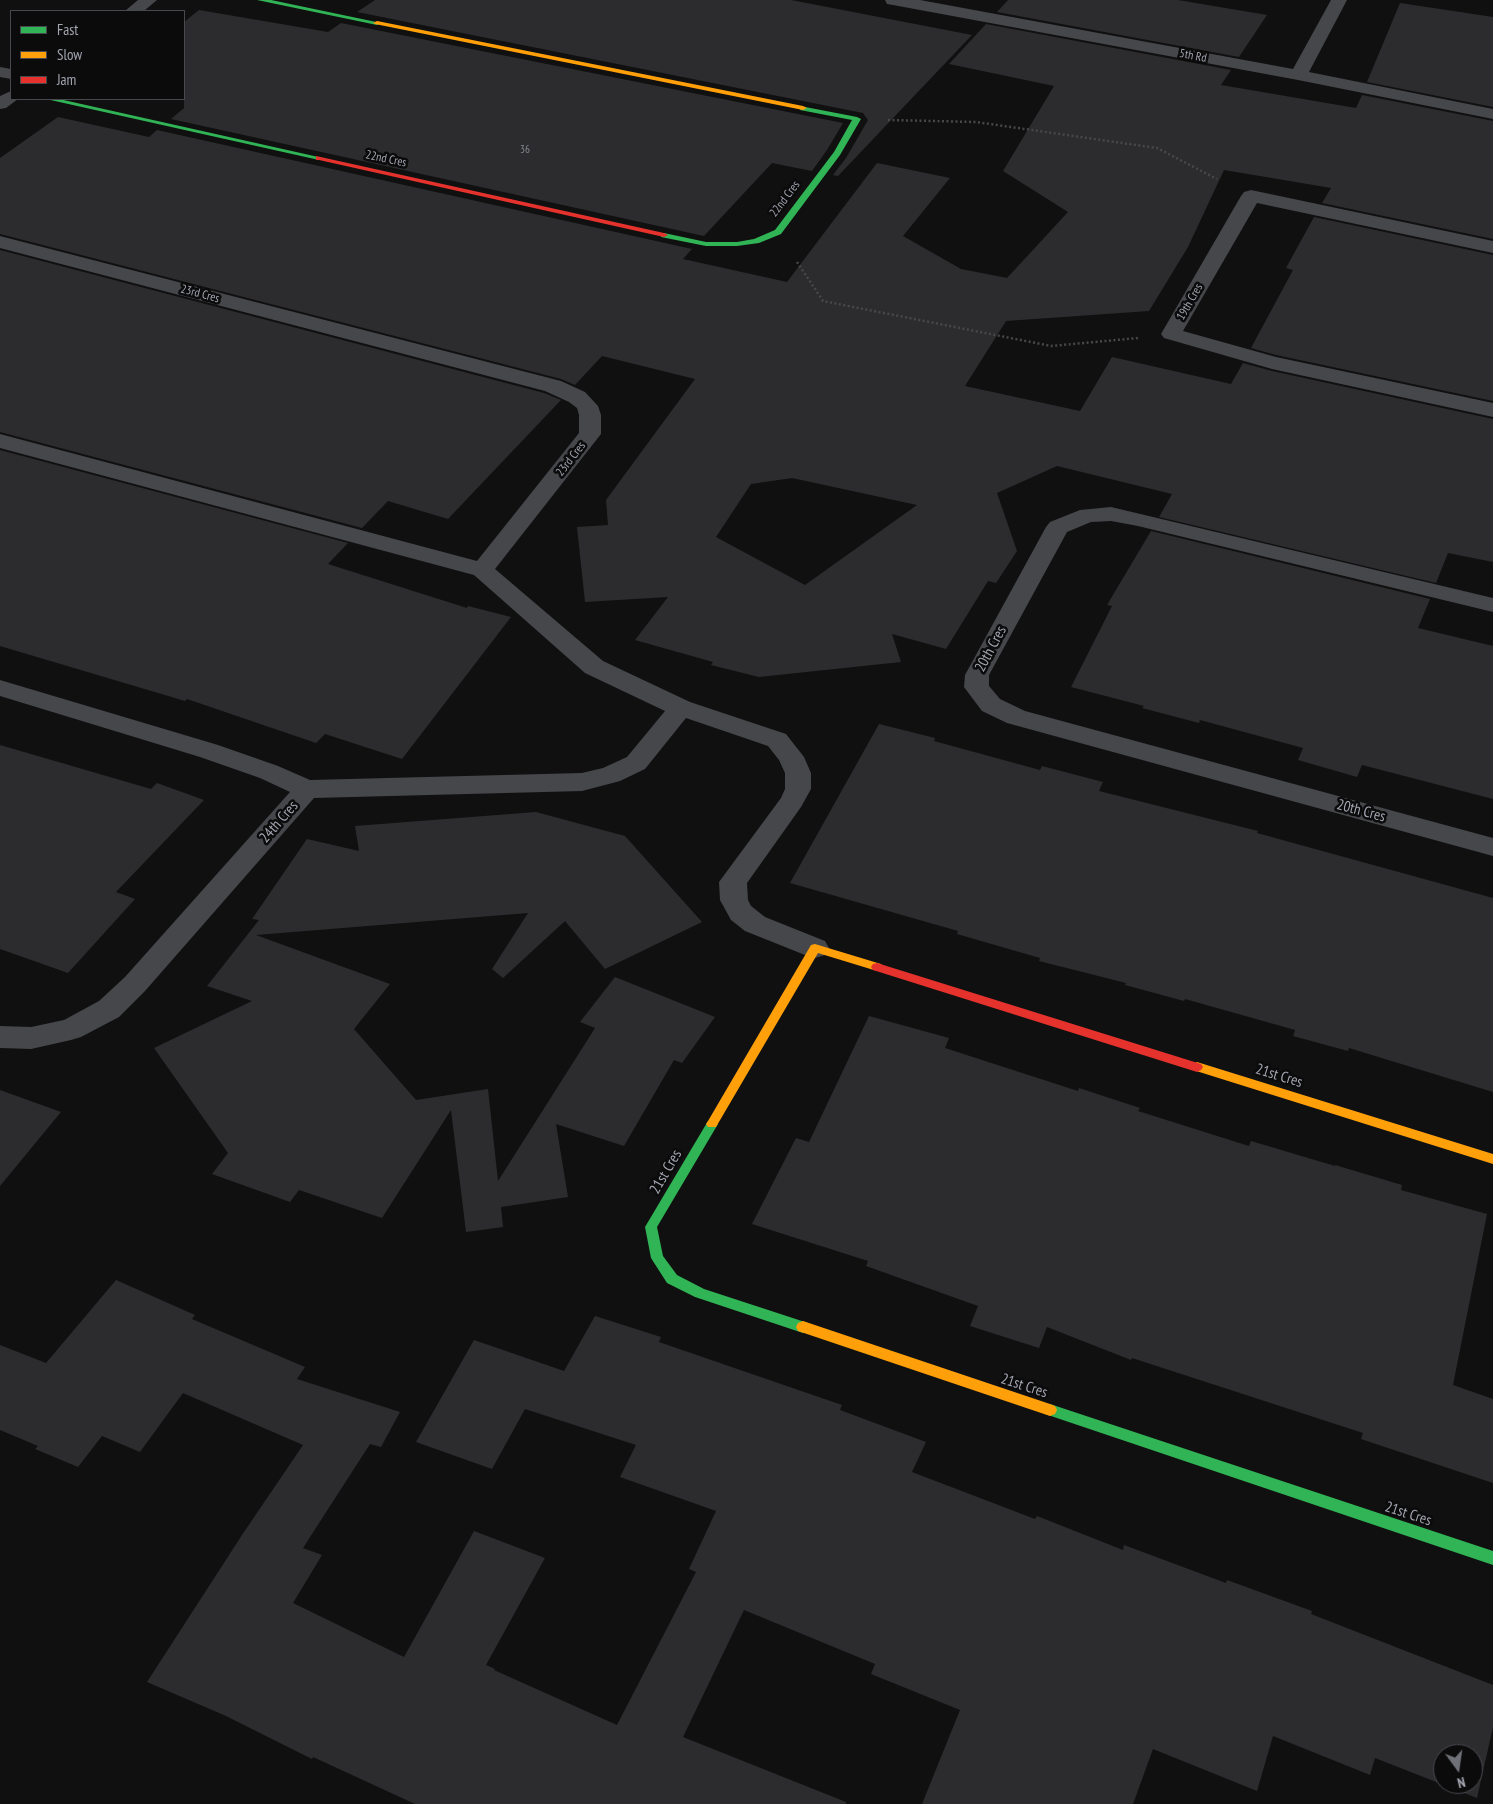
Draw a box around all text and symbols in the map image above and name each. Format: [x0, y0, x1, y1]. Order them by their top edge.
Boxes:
legend [10, 10, 185, 100]
text: Fast [57, 20, 78, 39]
text: Slow [57, 45, 82, 64]
street label: 5th Rd [1178, 46, 1208, 66]
text: Jam [57, 70, 76, 89]
house number: 36 [520, 143, 530, 157]
street label: 22nd Cres [364, 148, 408, 170]
street label: 22nd Cres [767, 178, 803, 220]
street label: 19th Cres [1174, 281, 1206, 323]
street label: 23rd Cres [179, 282, 221, 306]
street label: 23rd Cres [553, 439, 589, 479]
street label: 20th Cres [971, 623, 1011, 675]
street label: 20th Cres [1335, 796, 1387, 826]
street label: 24th Cres [256, 797, 302, 847]
street label: 21st Cres [1253, 1060, 1305, 1092]
street label: 21st Cres [646, 1147, 686, 1197]
street label: 21st Cres [998, 1370, 1050, 1402]
street label: 21st Cres [1382, 1498, 1434, 1530]
north arrow [1433, 1744, 1483, 1794]
text: N [1456, 1773, 1467, 1792]

